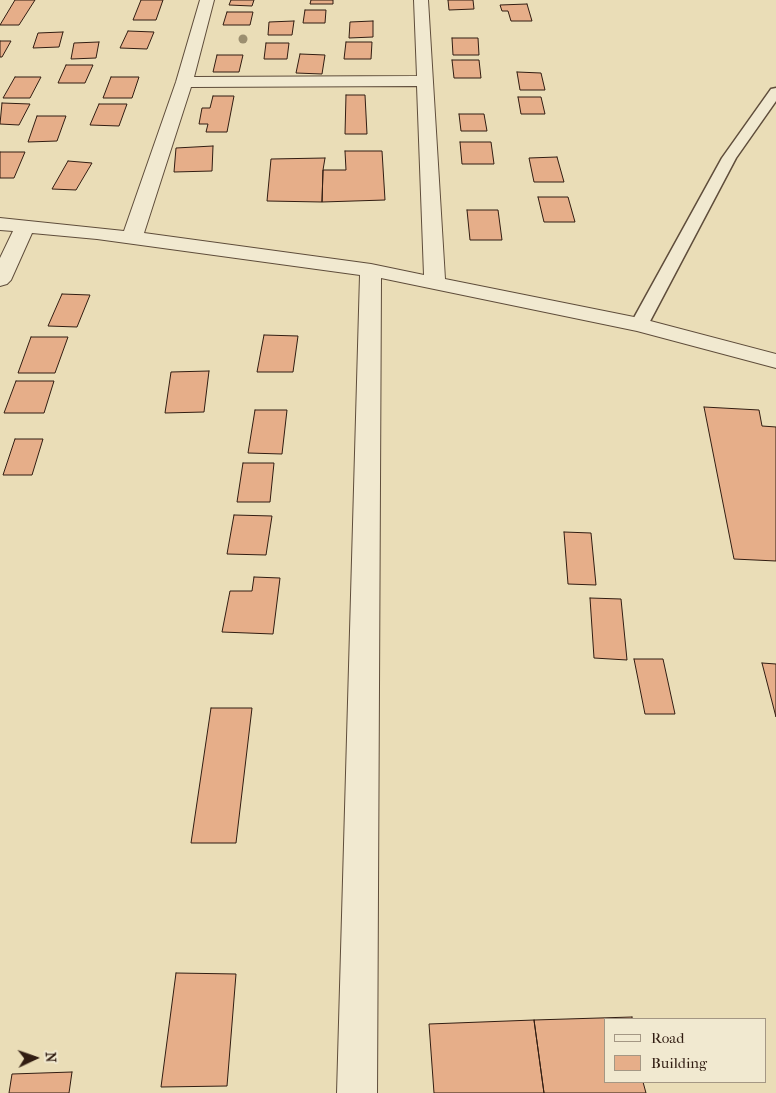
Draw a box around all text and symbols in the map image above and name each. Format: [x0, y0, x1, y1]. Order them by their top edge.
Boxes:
legend [604, 1018, 766, 1083]
text: Road [651, 1029, 684, 1047]
north arrow [10, 1033, 60, 1083]
text: N [42, 1051, 59, 1063]
text: Building [651, 1054, 707, 1072]

